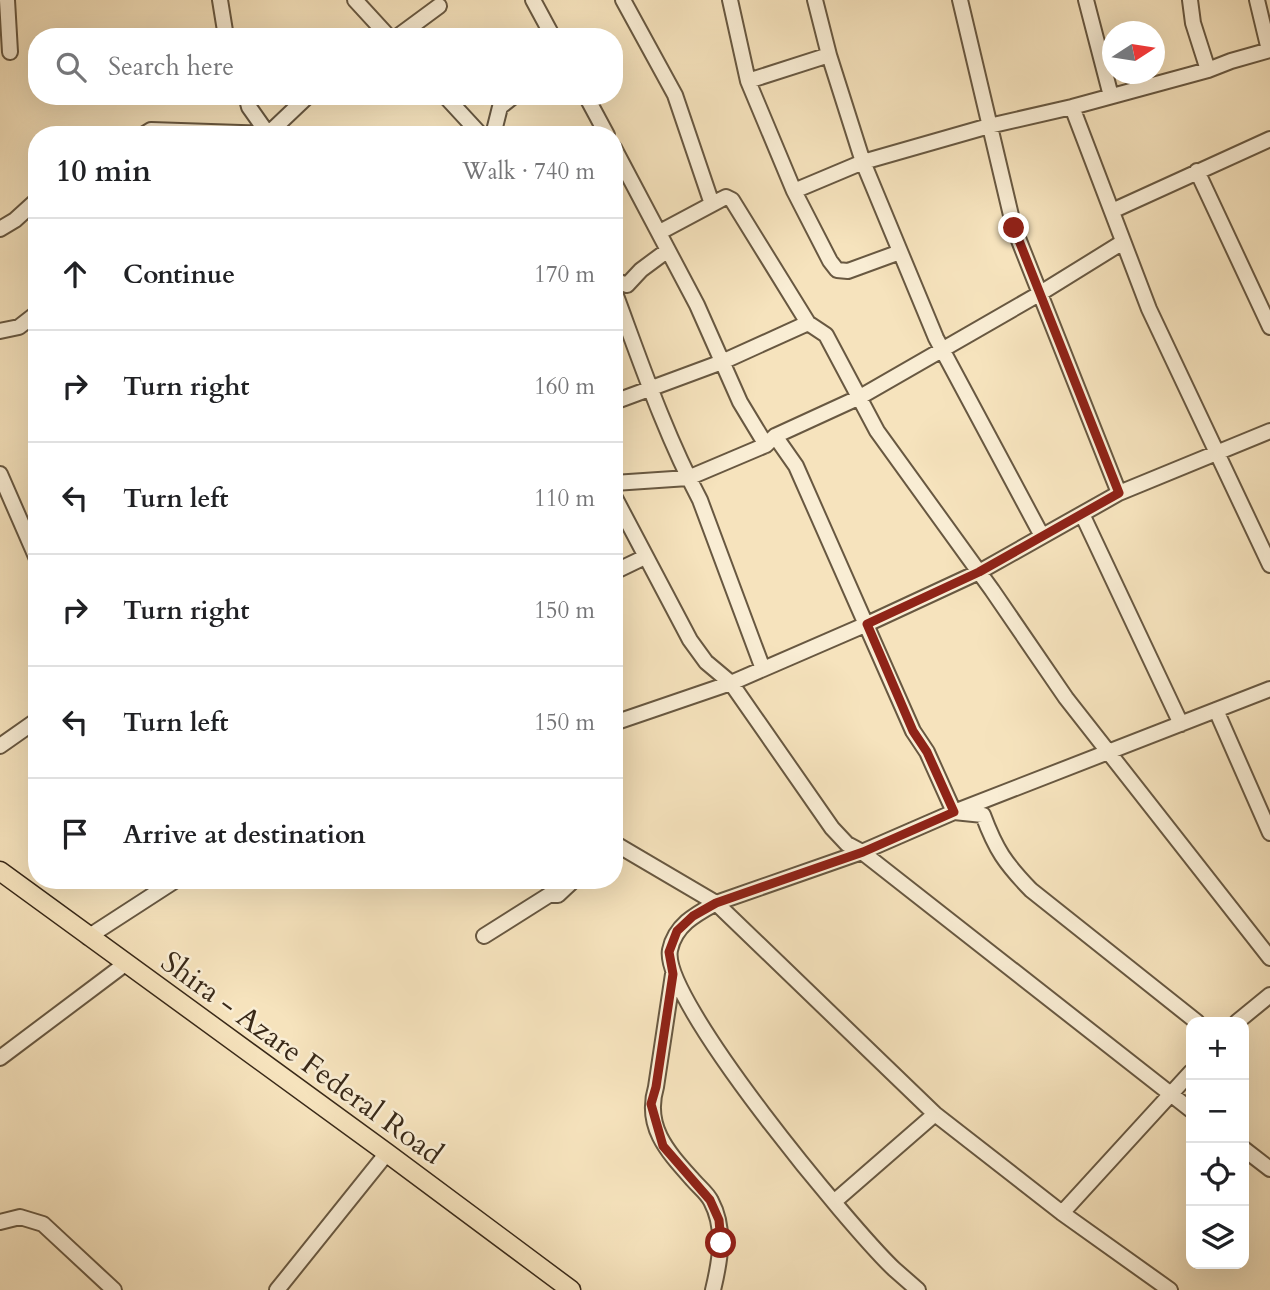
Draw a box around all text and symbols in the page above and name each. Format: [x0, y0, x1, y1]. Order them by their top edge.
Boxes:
north arrow [1102, 21, 1165, 84]
search box [28, 28, 623, 105]
icon: search [52, 48, 90, 86]
text: Search here [108, 49, 234, 84]
text: 10 min [56, 151, 151, 192]
text: Walk · 740 m [462, 156, 595, 187]
route end [998, 212, 1029, 243]
icon: ahead [56, 255, 94, 293]
text: Continue [123, 257, 235, 292]
text: 170 m [534, 259, 595, 290]
icon: right [56, 367, 94, 405]
text: Turn right [123, 369, 250, 404]
text: 160 m [534, 371, 595, 402]
icon: left [56, 479, 94, 517]
text: Turn left [123, 481, 228, 516]
text: 110 m [534, 483, 595, 514]
icon: right [56, 591, 94, 629]
text: Turn right [123, 593, 250, 628]
text: 150 m [534, 595, 595, 626]
icon: left [56, 703, 94, 741]
text: Turn left [123, 705, 228, 740]
text: 150 m [534, 707, 595, 738]
icon: arrive [56, 815, 94, 853]
text: Arrive at destination [123, 817, 366, 852]
street label: Shira - Azare Federal Road [153, 942, 451, 1174]
map controls [1186, 1017, 1249, 1269]
button: + [1186, 1017, 1249, 1080]
button: − [1186, 1080, 1249, 1143]
button: locate [1186, 1143, 1249, 1206]
button: layers [1186, 1206, 1249, 1269]
route start [705, 1227, 736, 1258]

